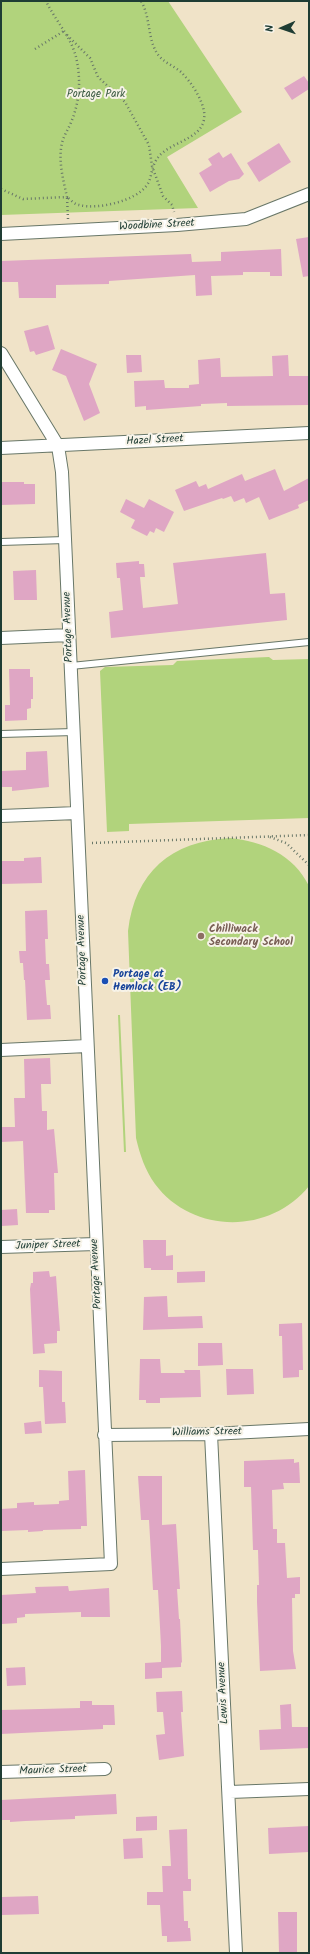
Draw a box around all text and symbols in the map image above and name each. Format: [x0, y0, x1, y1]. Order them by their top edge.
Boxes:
north arrow [262, 8, 302, 48]
text: N [261, 25, 279, 32]
park label: Portage Park [67, 88, 125, 102]
street label: Woodbine Street [119, 217, 195, 235]
street label: Hazel Street [126, 433, 184, 449]
street label: Portage Avenue [61, 591, 77, 663]
street label: Portage Avenue [75, 914, 91, 986]
place label: Chilliwack Secondary School [209, 923, 293, 949]
marker: Chilliwack Secondary School [196, 931, 206, 941]
place label: Portage at Hemlock (EB) [113, 968, 182, 994]
marker: Portage at Hemlock (EB) [100, 976, 110, 986]
street label: Juniper Street [15, 1238, 81, 1254]
street label: Portage Avenue [89, 1238, 105, 1310]
street label: Williams Street [172, 1426, 242, 1440]
street label: Lewis Avenue [216, 1661, 232, 1725]
street label: Maurice Street [19, 1763, 87, 1779]

